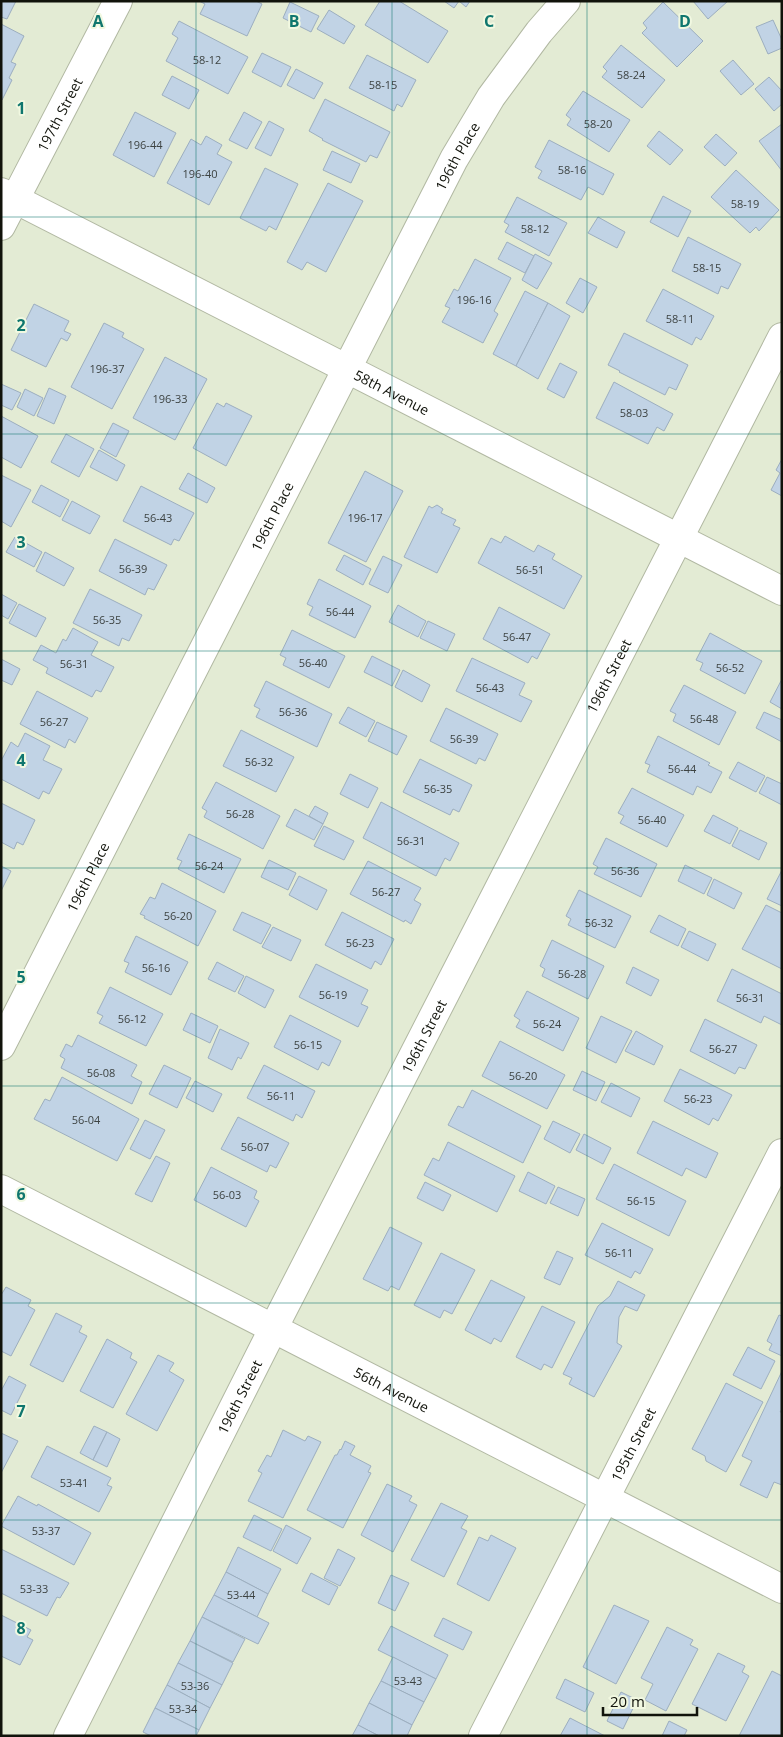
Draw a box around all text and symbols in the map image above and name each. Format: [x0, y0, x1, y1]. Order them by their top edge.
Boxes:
text: A [92, 10, 104, 32]
text: B [289, 10, 299, 32]
text: C [484, 10, 494, 32]
text: D [679, 10, 691, 32]
house number: 58-12 [193, 52, 221, 67]
house number: 58-24 [617, 67, 646, 82]
street label: 197th Street [32, 74, 86, 154]
house number: 58-15 [369, 77, 397, 92]
text: 1 [16, 97, 26, 119]
house number: 58-20 [584, 116, 612, 131]
street label: 196th Place [430, 118, 484, 193]
house number: 196-44 [128, 137, 163, 152]
house number: 58-16 [558, 162, 586, 177]
house number: 196-40 [183, 166, 218, 181]
house number: 58-19 [731, 196, 759, 211]
house number: 58-12 [521, 221, 549, 236]
house number: 58-15 [693, 260, 721, 275]
house number: 196-16 [457, 292, 492, 307]
house number: 58-11 [666, 311, 694, 326]
text: 2 [16, 314, 26, 336]
house number: 196-37 [90, 361, 125, 376]
street label: 58th Avenue [351, 365, 433, 419]
house number: 196-33 [153, 391, 188, 406]
house number: 58-03 [620, 405, 648, 420]
street label: 196th Place [246, 478, 297, 554]
house number: 56-43 [144, 510, 172, 525]
house number: 196-17 [348, 510, 383, 525]
text: 3 [16, 531, 26, 553]
house number: 56-39 [119, 561, 147, 576]
house number: 56-51 [516, 562, 544, 577]
house number: 56-44 [326, 604, 355, 619]
house number: 56-35 [93, 612, 121, 627]
house number: 56-47 [503, 629, 531, 644]
street label: 196th Street [581, 636, 635, 716]
house number: 56-40 [299, 655, 327, 670]
house number: 56-31 [60, 656, 88, 671]
house number: 56-52 [716, 660, 744, 675]
house number: 56-43 [476, 680, 504, 695]
house number: 56-36 [279, 704, 307, 719]
house number: 56-48 [690, 711, 718, 726]
house number: 56-27 [40, 714, 68, 729]
house number: 56-39 [450, 731, 478, 746]
text: 4 [16, 749, 26, 771]
house number: 56-32 [245, 754, 273, 769]
house number: 56-44 [668, 761, 697, 776]
house number: 56-35 [424, 781, 452, 796]
house number: 56-28 [226, 806, 254, 821]
house number: 56-40 [638, 812, 666, 827]
house number: 56-31 [397, 833, 425, 848]
street label: 196th Place [62, 839, 113, 915]
house number: 56-24 [195, 858, 224, 873]
house number: 56-36 [611, 863, 639, 878]
house number: 56-27 [372, 884, 400, 899]
house number: 56-20 [164, 908, 192, 923]
house number: 56-32 [585, 915, 613, 930]
house number: 56-23 [346, 935, 374, 950]
house number: 56-16 [142, 960, 170, 975]
text: 5 [16, 966, 26, 988]
house number: 56-28 [558, 966, 586, 981]
house number: 56-19 [319, 987, 347, 1002]
house number: 56-31 [736, 990, 764, 1005]
street label: 196th Street [397, 996, 450, 1076]
house number: 56-12 [118, 1011, 146, 1026]
house number: 56-24 [533, 1016, 562, 1031]
house number: 56-15 [294, 1037, 322, 1052]
house number: 56-27 [709, 1041, 737, 1056]
house number: 56-08 [87, 1065, 115, 1080]
house number: 56-20 [509, 1068, 537, 1083]
house number: 56-11 [267, 1088, 295, 1103]
house number: 56-23 [684, 1091, 712, 1106]
house number: 56-04 [72, 1112, 101, 1127]
house number: 56-07 [241, 1139, 269, 1154]
text: 6 [16, 1183, 26, 1205]
house number: 56-03 [213, 1187, 241, 1202]
house number: 56-15 [627, 1193, 655, 1208]
house number: 56-11 [605, 1245, 633, 1260]
street label: 196th Street [212, 1356, 266, 1437]
street label: 56th Avenue [351, 1362, 433, 1416]
text: 7 [16, 1400, 26, 1422]
street label: 195th Street [606, 1404, 659, 1484]
house number: 53-41 [60, 1475, 88, 1490]
house number: 53-37 [32, 1523, 60, 1538]
house number: 53-33 [20, 1581, 48, 1596]
house number: 53-44 [227, 1587, 256, 1602]
text: 8 [16, 1617, 26, 1639]
house number: 53-43 [394, 1673, 422, 1688]
house number: 53-36 [181, 1678, 209, 1693]
scale bar [603, 1684, 697, 1716]
text: 20 m [610, 1691, 645, 1711]
house number: 53-34 [169, 1701, 198, 1716]

